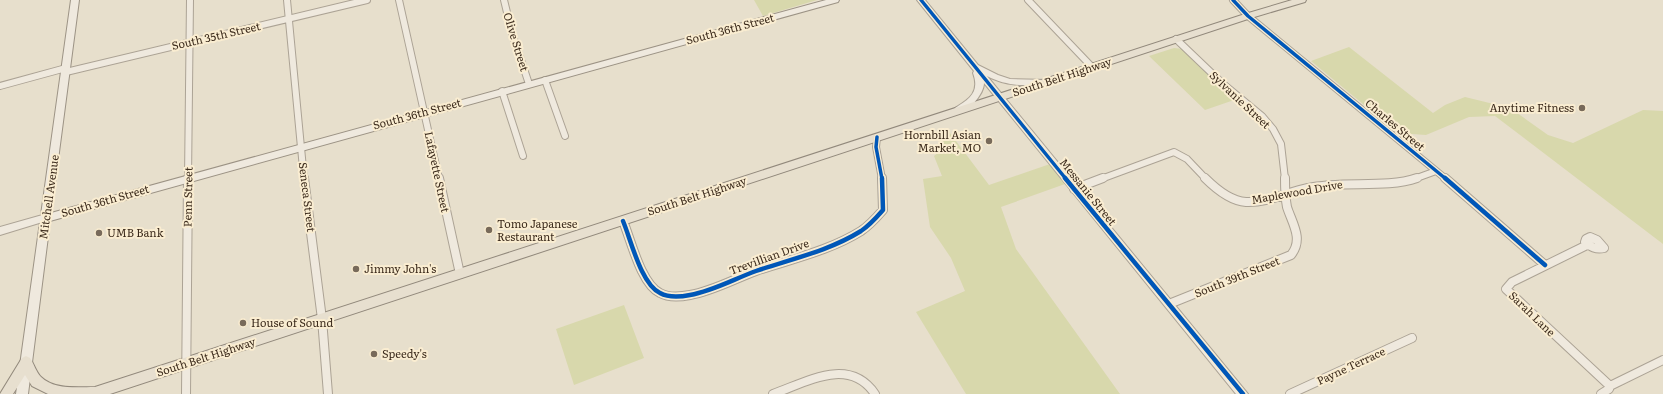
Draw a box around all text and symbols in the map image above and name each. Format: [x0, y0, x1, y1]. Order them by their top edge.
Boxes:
street label: South 36th Street [684, 8, 776, 48]
street label: Olive Street [500, 10, 534, 74]
street label: South 35th Street [170, 17, 262, 53]
street label: South Belt Highway [1010, 52, 1114, 100]
street label: Sylvanie Street [1207, 67, 1275, 132]
street label: South 36th Street [371, 93, 463, 133]
street label: Charles Street [1362, 95, 1429, 154]
place label: Anytime Fitness [1490, 99, 1574, 115]
marker: Anytime Fitness [1577, 103, 1587, 113]
place label: Hornbill Asian Market, MO [904, 126, 981, 155]
street label: Lafayette Street [422, 130, 454, 214]
marker: Hornbill Asian Market, MO [984, 136, 994, 146]
street label: Mitchell Avenue [34, 153, 62, 240]
street label: Messanie Street [1057, 154, 1121, 229]
street label: Seneca Street [296, 161, 320, 233]
street label: Penn Street [178, 166, 196, 227]
street label: South Belt Highway [645, 171, 749, 219]
street label: Maplewood Drive [1250, 175, 1344, 207]
street label: South 36th Street [59, 180, 151, 220]
place label: Tomo Japanese Restaurant [497, 215, 578, 244]
place label: UMB Bank [107, 224, 164, 240]
marker: Tomo Japanese Restaurant [484, 225, 494, 235]
marker: UMB Bank [94, 228, 104, 238]
street label: Trevillian Drive [727, 234, 811, 278]
street label: South 39th Street [1192, 251, 1282, 300]
place label: Jimmy John's [364, 260, 436, 276]
marker: Jimmy John's [351, 264, 361, 274]
street label: Sarah Lane [1506, 287, 1560, 340]
place label: House of Sound [251, 314, 333, 330]
marker: House of Sound [238, 318, 248, 328]
street label: South Belt Highway [154, 332, 258, 380]
street label: Payne Terrace [1314, 342, 1388, 388]
place label: Speedy's [382, 345, 427, 361]
marker: Speedy's [369, 349, 379, 359]

